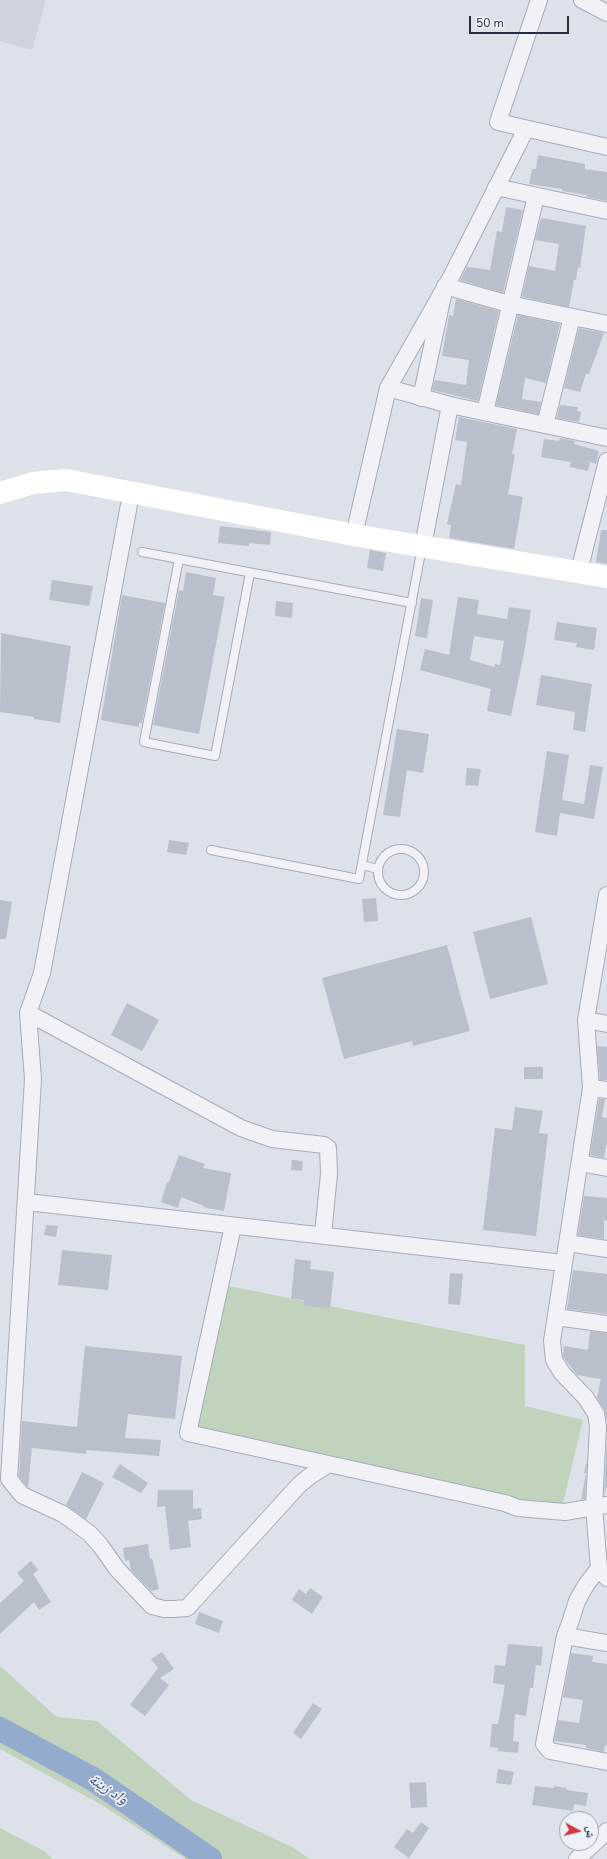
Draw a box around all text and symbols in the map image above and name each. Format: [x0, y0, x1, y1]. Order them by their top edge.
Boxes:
scale bar [471, 8, 571, 34]
text: 50 m [476, 15, 504, 31]
water label: واد زينة [85, 1771, 131, 1809]
north arrow [559, 1811, 599, 1851]
text: ش [582, 1826, 599, 1839]

